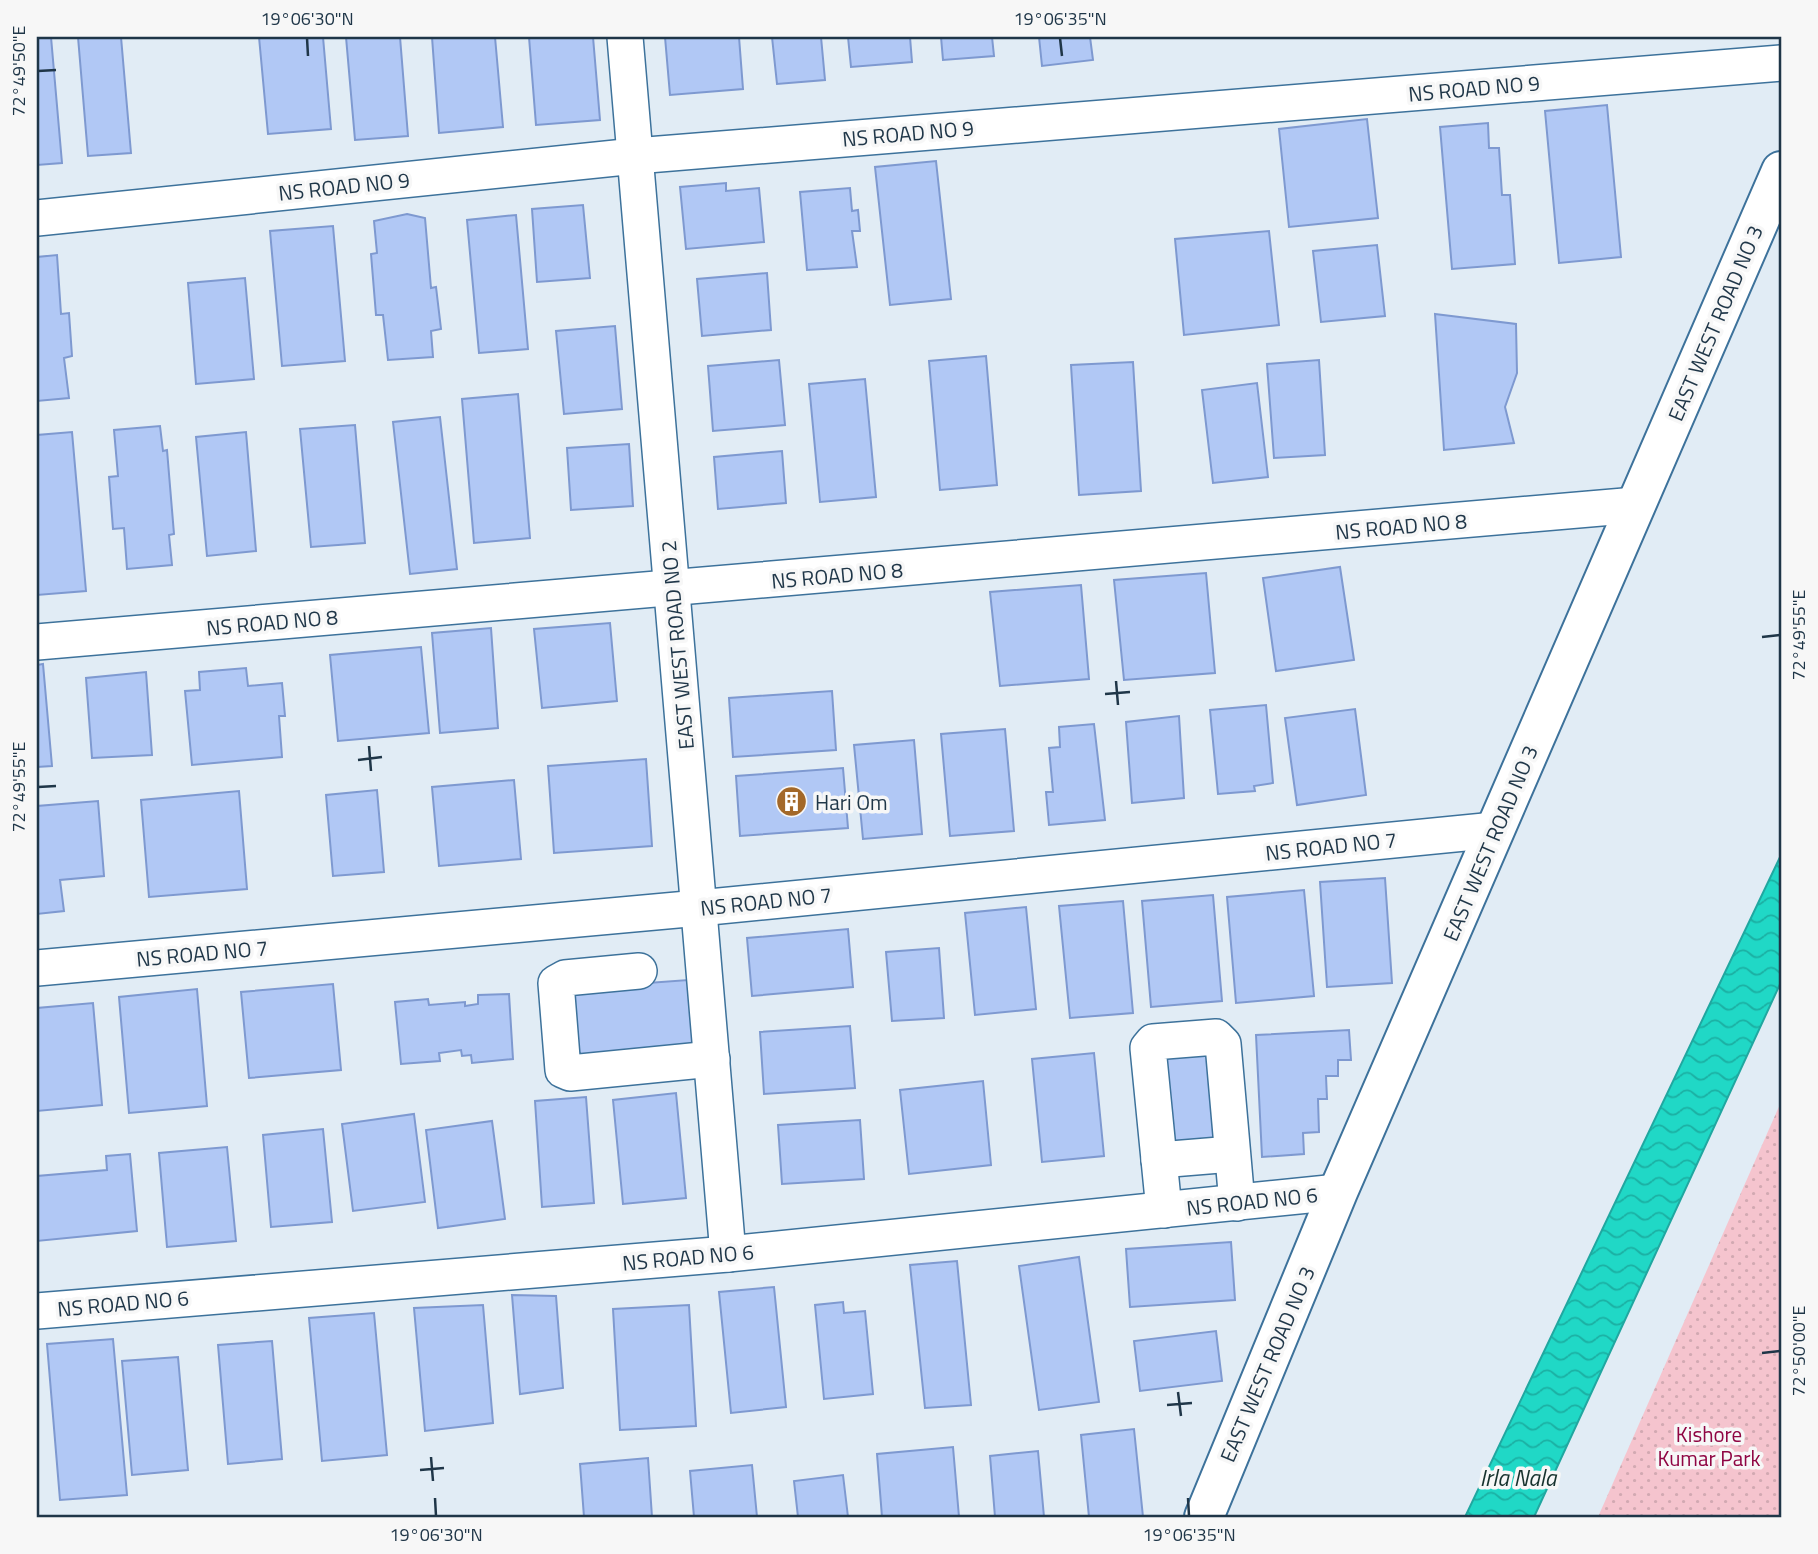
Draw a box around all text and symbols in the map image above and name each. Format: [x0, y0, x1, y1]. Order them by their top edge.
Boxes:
text: 19°06'30"N [260, 5, 354, 32]
text: 19°06'35"N [1013, 5, 1107, 32]
text: 72°49'50"E [5, 25, 32, 116]
street label: NS ROAD NO 9 [1407, 66, 1541, 110]
street label: NS ROAD NO 9 [841, 111, 975, 155]
street label: NS ROAD NO 9 [277, 163, 411, 209]
street label: EAST WEST ROAD NO 3 [1659, 220, 1771, 426]
street label: NS ROAD NO 8 [1334, 504, 1468, 548]
street label: EAST WEST ROAD NO 2 [652, 539, 702, 751]
street label: NS ROAD NO 8 [770, 553, 904, 597]
text: 72°49'55"E [1785, 589, 1812, 680]
street label: NS ROAD NO 8 [205, 600, 339, 644]
street label: EAST WEST ROAD NO 3 [1434, 740, 1546, 946]
text: 72°49'55"E [5, 741, 32, 832]
building icon: Hari Om [775, 785, 809, 819]
place label: Hari Om [815, 786, 888, 818]
street label: NS ROAD NO 7 [1264, 823, 1398, 869]
street label: NS ROAD NO 7 [699, 878, 833, 924]
street label: NS ROAD NO 7 [135, 931, 269, 975]
street label: NS ROAD NO 6 [1185, 1178, 1319, 1224]
street label: NS ROAD NO 6 [621, 1235, 755, 1279]
street label: EAST WEST ROAD NO 3 [1211, 1261, 1323, 1467]
street label: NS ROAD NO 6 [56, 1281, 190, 1325]
text: 72°50'00"E [1785, 1305, 1812, 1396]
park label: Kishore Kumar Park [1658, 1418, 1760, 1474]
water label: Irla Nala [1480, 1460, 1558, 1495]
text: 19°06'30"N [389, 1521, 483, 1548]
text: 19°06'35"N [1142, 1521, 1236, 1548]

